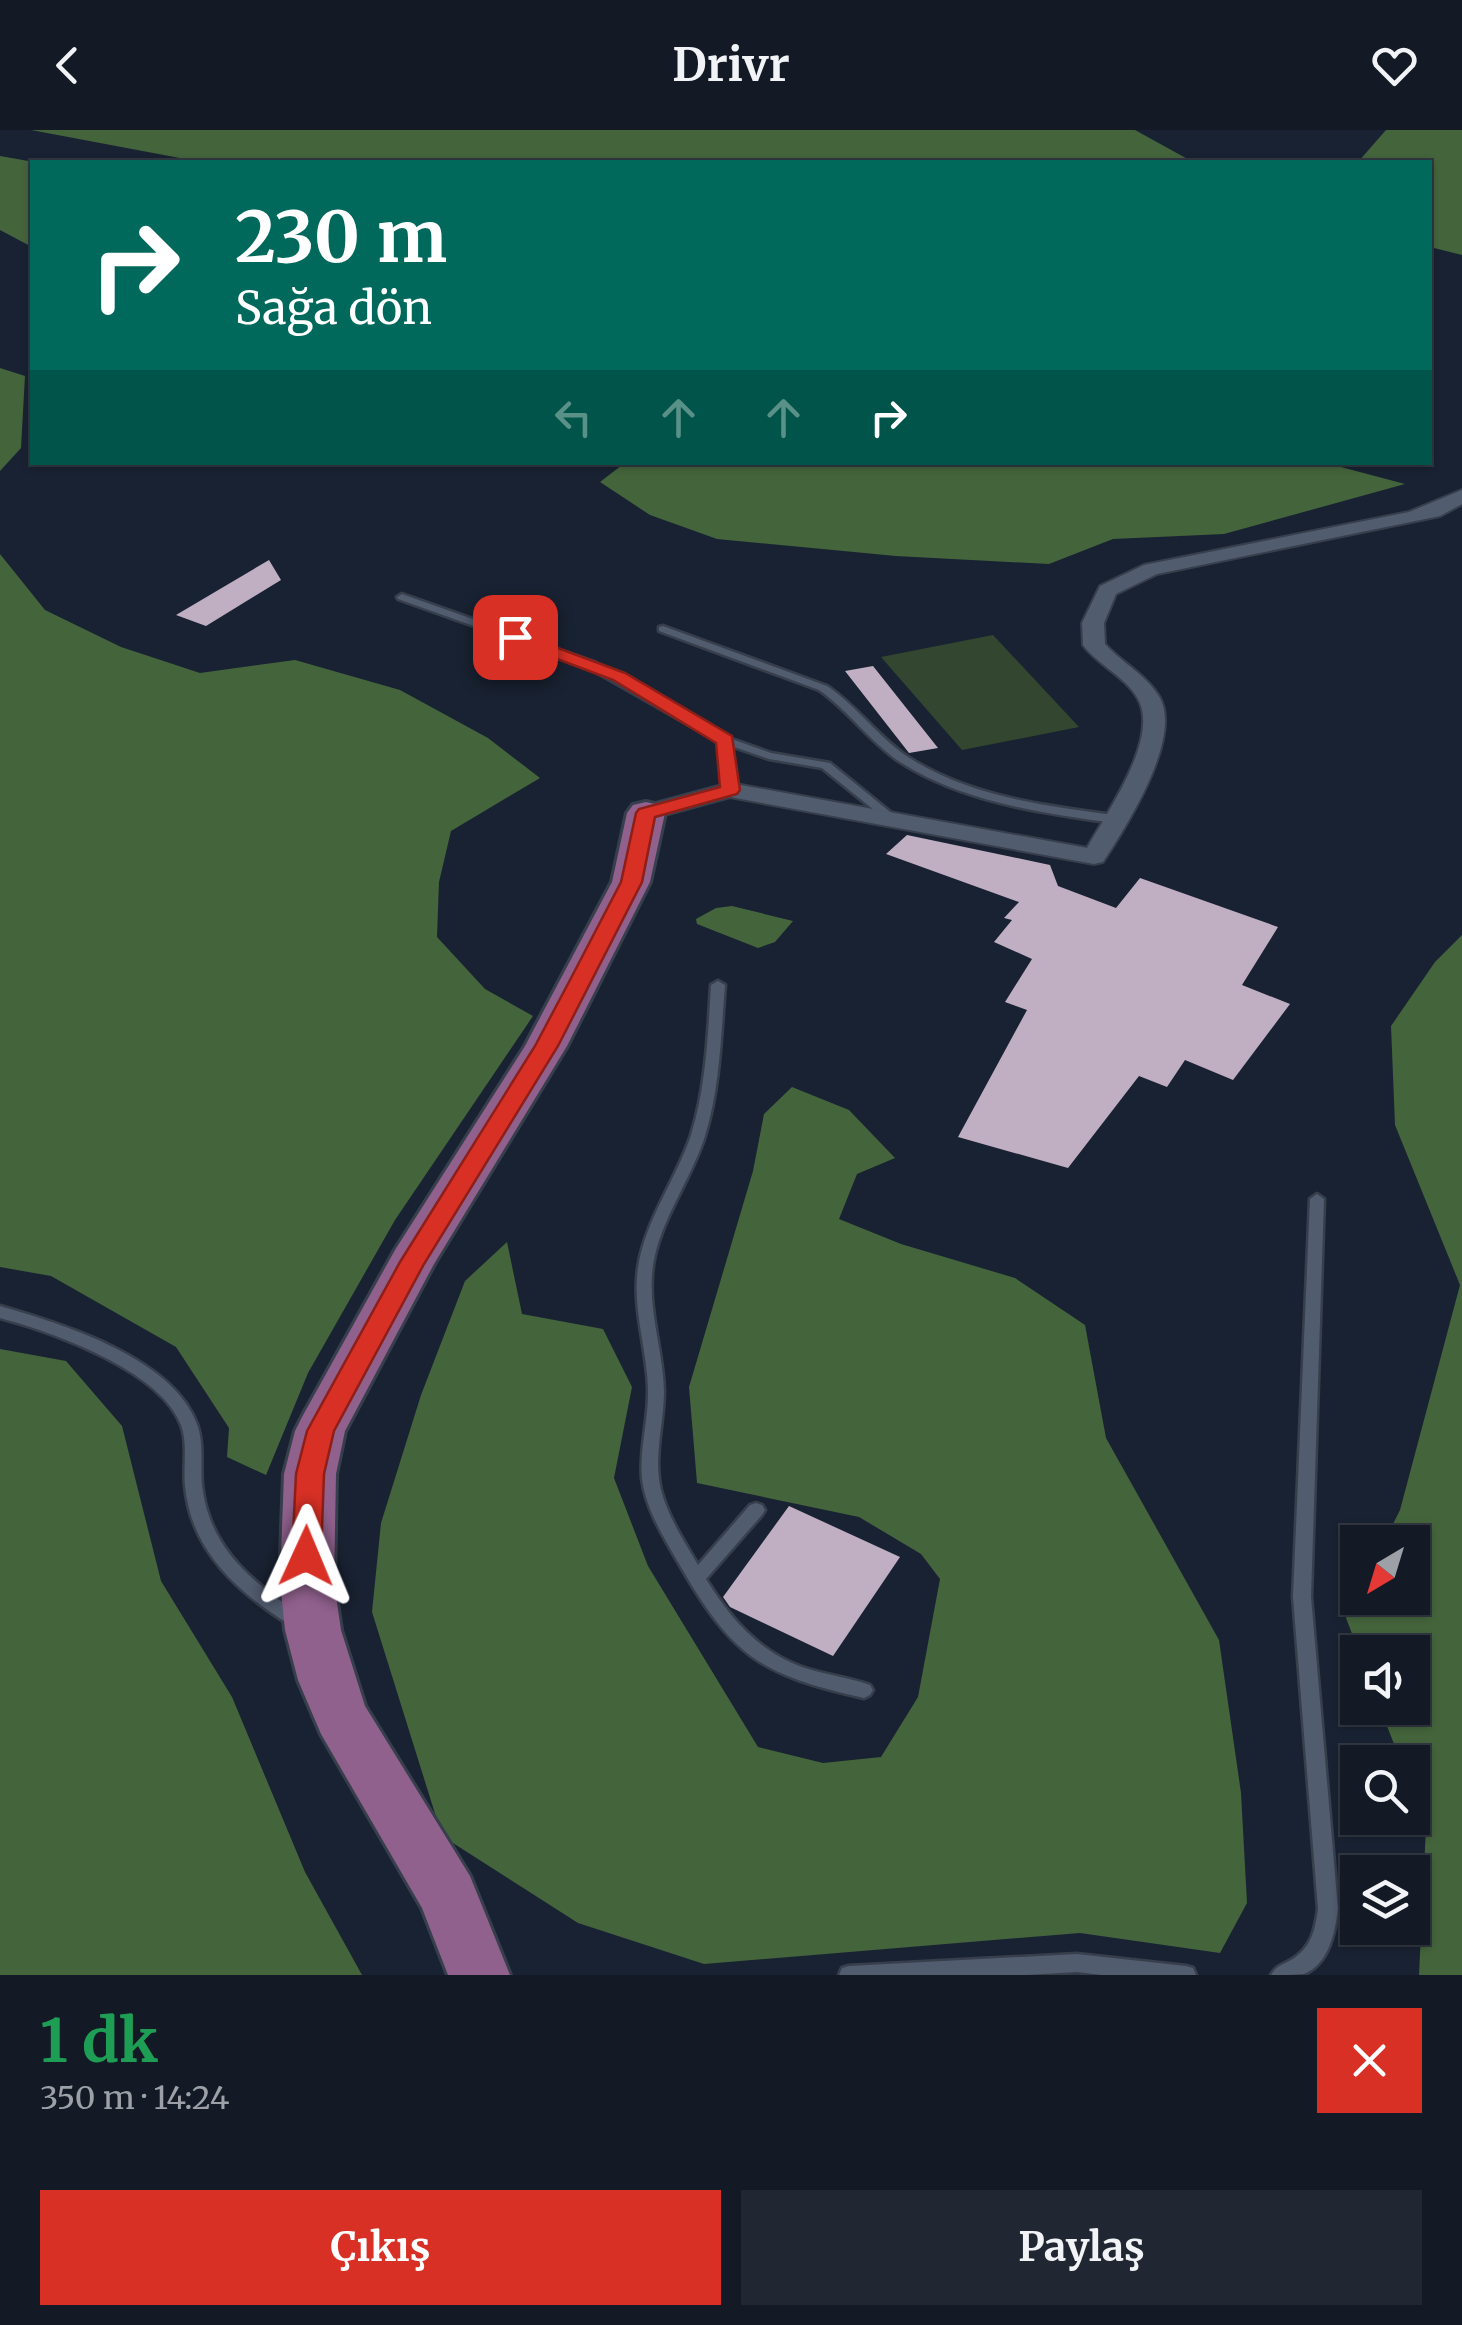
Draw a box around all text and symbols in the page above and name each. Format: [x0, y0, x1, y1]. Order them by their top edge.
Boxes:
text: Drivr [672, 37, 790, 93]
icon: back [40, 38, 95, 93]
icon: heart [1367, 38, 1422, 93]
text: 230 m [235, 193, 447, 281]
icon: right [70, 200, 200, 330]
text: Sağa dön [235, 280, 432, 336]
icon: left [546, 390, 601, 445]
icon: ahead [651, 390, 706, 445]
icon: ahead [756, 390, 811, 445]
icon: right [861, 390, 916, 445]
pin [473, 595, 558, 680]
icon: arrive [488, 610, 543, 665]
position arrow [254, 1504, 358, 1608]
north arrow [1340, 1525, 1430, 1615]
map controls [1340, 1525, 1430, 1945]
button: sound [1340, 1635, 1430, 1725]
button: search [1340, 1745, 1430, 1835]
button: layers [1340, 1855, 1430, 1945]
text: 1 dk [40, 2003, 158, 2078]
button: close [1317, 2008, 1422, 2113]
text: 350 m · 14:24 [40, 2078, 229, 2118]
button: Çıkış [40, 2190, 721, 2305]
button: Paylaş [741, 2190, 1422, 2305]

